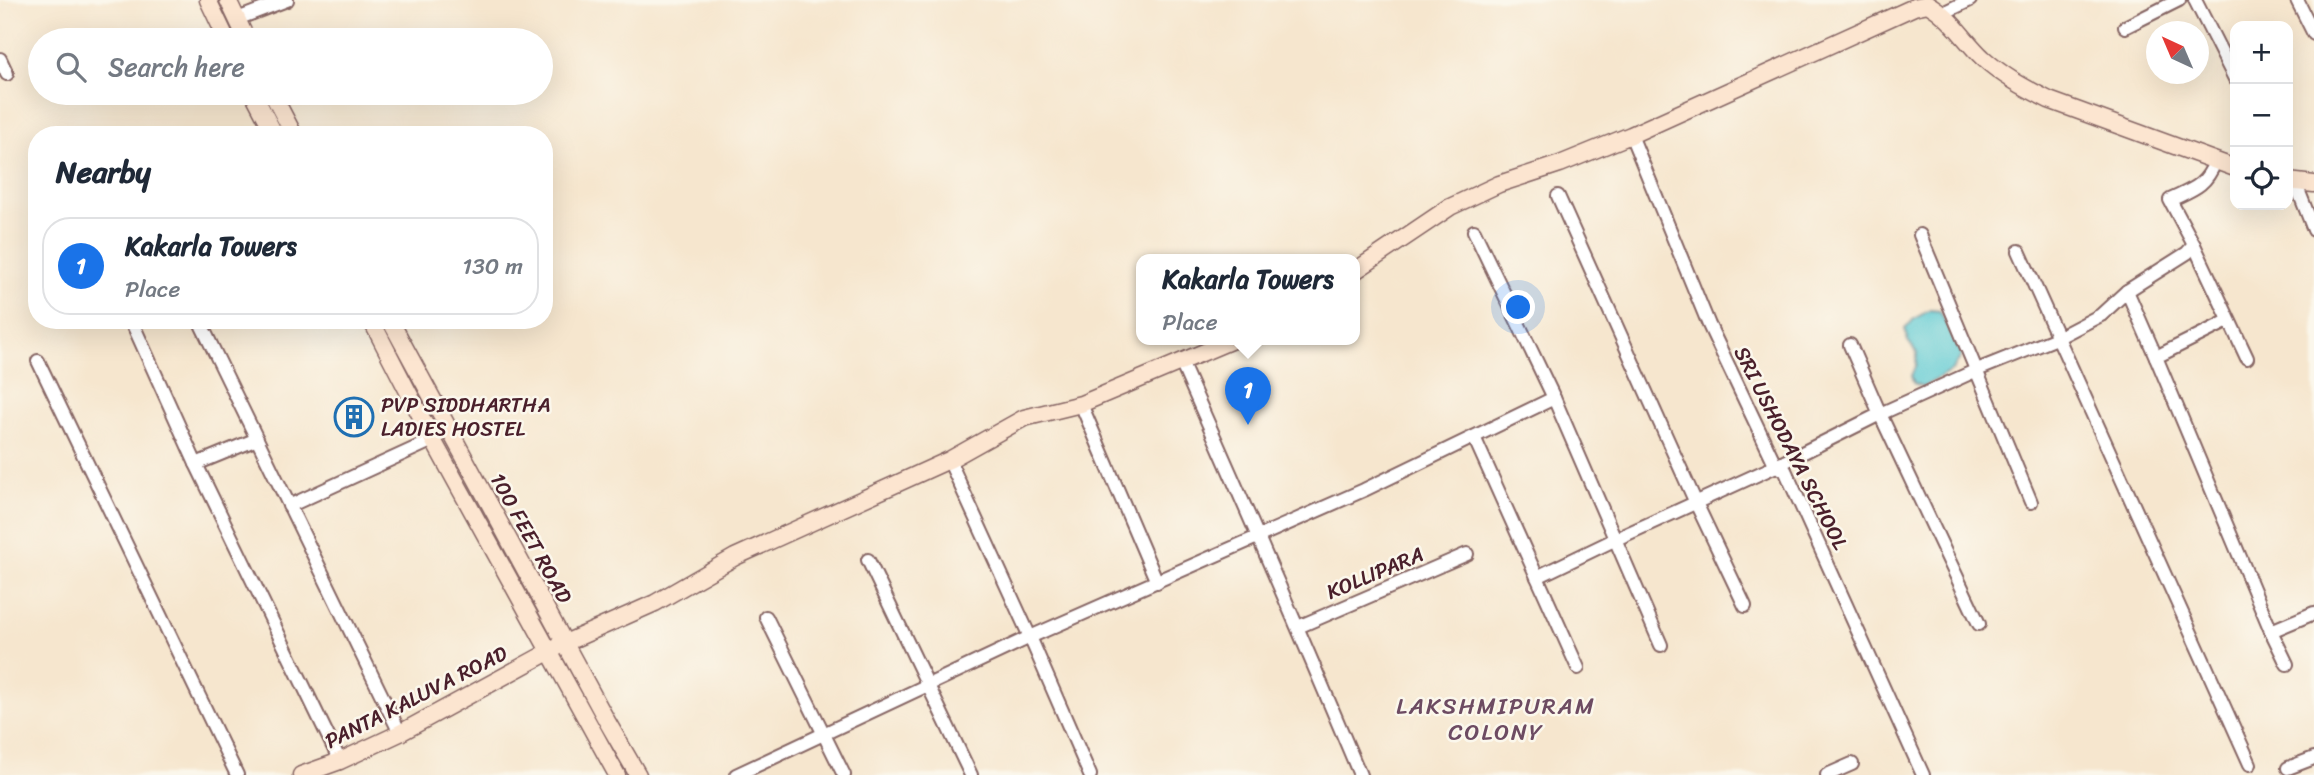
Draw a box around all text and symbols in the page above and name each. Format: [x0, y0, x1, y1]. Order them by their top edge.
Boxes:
north arrow [2146, 21, 2209, 84]
map controls [2230, 21, 2293, 210]
button: + [2230, 21, 2293, 84]
search box [28, 28, 553, 105]
text: Search here [108, 44, 245, 90]
icon: search [52, 48, 90, 86]
button: − [2230, 84, 2293, 147]
text: Nearby [56, 145, 151, 199]
button: locate [2230, 147, 2293, 210]
text: Kakarla Towers [125, 223, 297, 269]
text: 1 [76, 246, 86, 287]
text: 130 m [462, 246, 523, 287]
popup [1136, 254, 1360, 345]
text: Kakarla Towers [1162, 256, 1334, 302]
text: Place [125, 269, 180, 310]
your location [1501, 290, 1535, 324]
text: Place [1162, 302, 1218, 343]
street label: SRI USHODAYA SCHOOL [1723, 339, 1859, 557]
pin: 1 [1225, 367, 1271, 425]
place label: PVP SIDDHARTHA LADIES HOSTEL [381, 386, 551, 448]
building icon: PVP SIDDHARTHA LADIES HOSTEL [333, 396, 375, 438]
street label: 100 FEET ROAD [479, 465, 583, 611]
street label: KOLLIPARA [1320, 535, 1430, 611]
street label: PANTA KALUVA ROAD [318, 634, 514, 759]
district label: LAKSHMIPURAM COLONY [1396, 686, 1596, 753]

